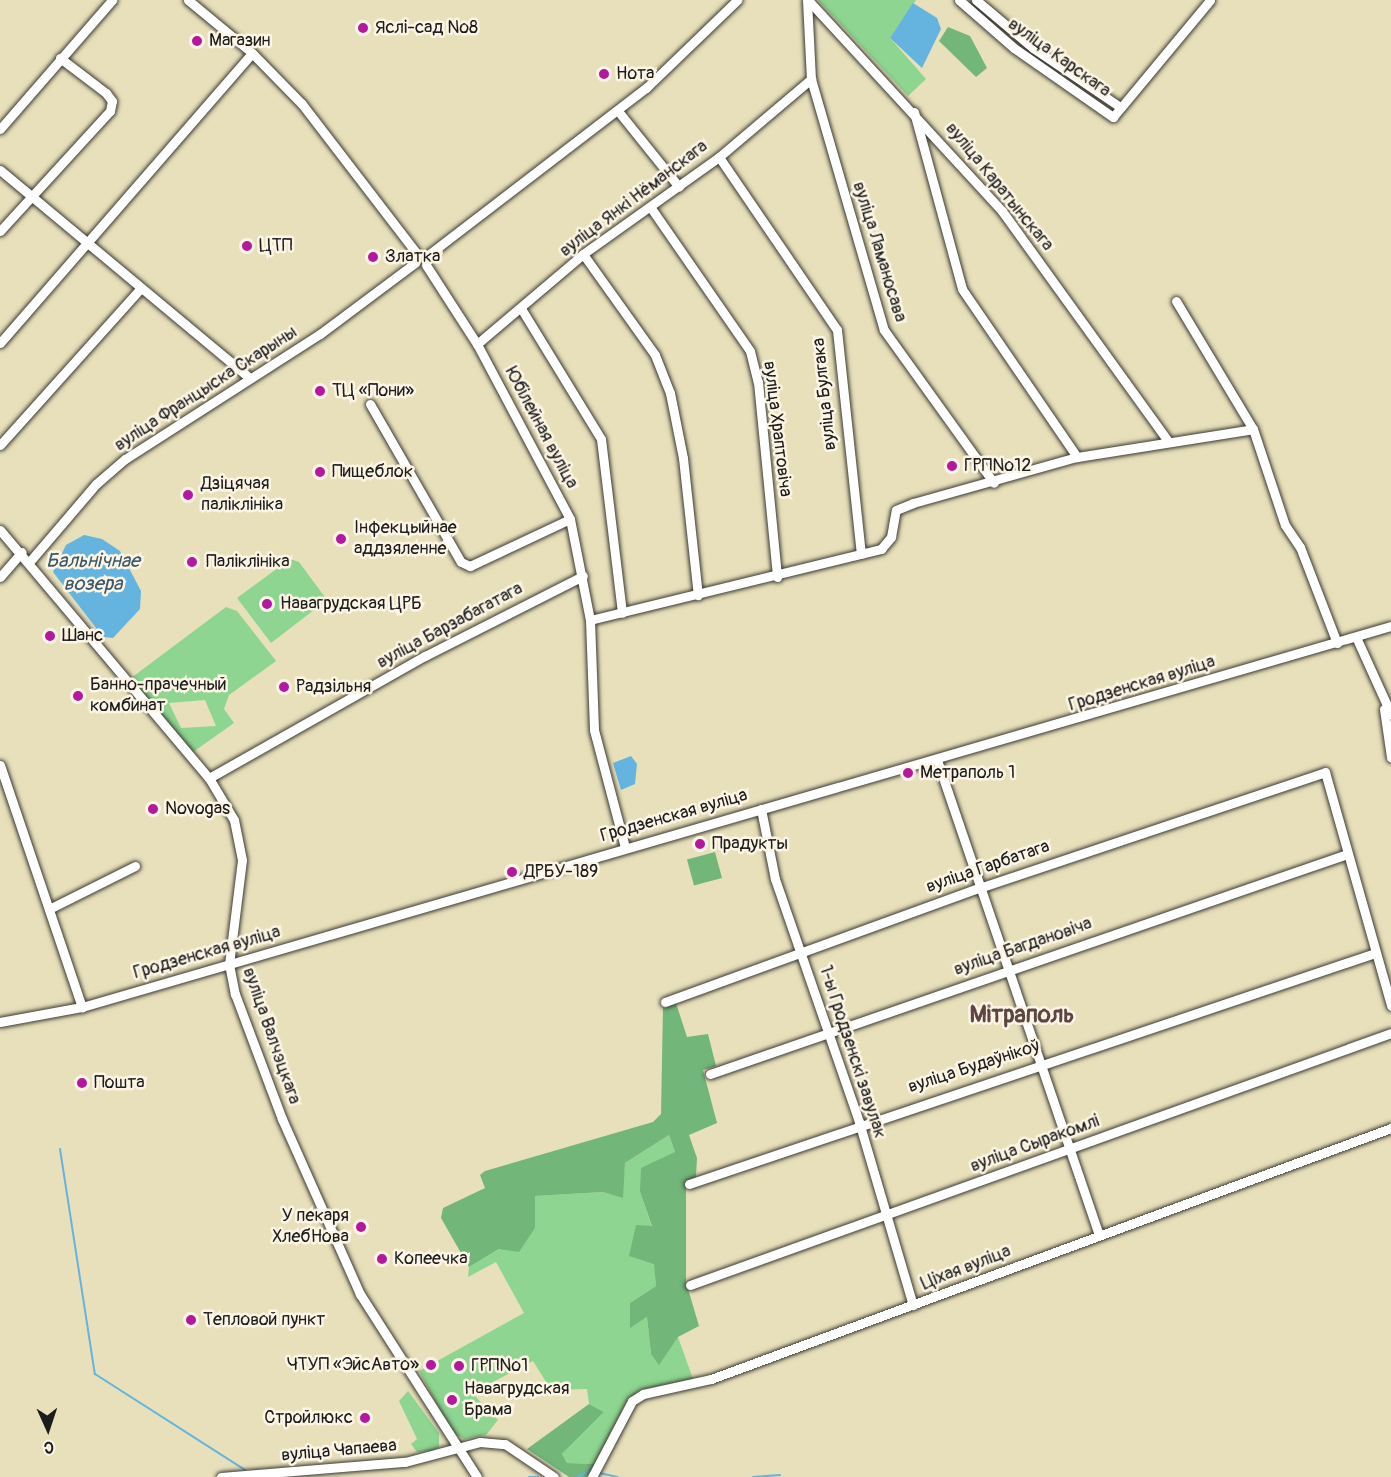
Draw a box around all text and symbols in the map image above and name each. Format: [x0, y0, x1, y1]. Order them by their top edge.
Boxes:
street label: вуліца Карскага [1004, 14, 1114, 102]
place label: Яслі-сад №8 [375, 17, 478, 39]
marker: Яслі-сад №8 [356, 21, 370, 35]
place label: Магазин [209, 30, 271, 52]
marker: Магазин [190, 34, 204, 48]
place label: Нота [616, 63, 654, 85]
marker: Нота [597, 67, 611, 81]
street label: вуліца Каратынскага [940, 118, 1058, 256]
street label: вуліца Янкі Нёманскага [556, 136, 712, 262]
street label: вуліца Ламаносава [847, 179, 911, 325]
place label: ЦТП [259, 235, 293, 257]
marker: ЦТП [240, 239, 254, 253]
place label: Златка [385, 246, 440, 268]
marker: Златка [366, 250, 380, 264]
street label: вуліца Францыска Скарыны [111, 322, 301, 456]
street label: вуліца Булгака [808, 337, 842, 451]
street label: вуліца Храптовіча [758, 360, 796, 498]
street label: Юбілейная вуліца [500, 364, 582, 492]
place label: ТЦ «Пони» [332, 380, 414, 402]
marker: ТЦ «Пони» [313, 384, 327, 398]
place label: ГРП№12 [964, 455, 1031, 477]
marker: ГРП№12 [945, 459, 959, 473]
place label: Пищеблок [332, 461, 413, 483]
marker: Пищеблок [313, 465, 327, 479]
place label: Дзіцячая паліклініка [201, 474, 283, 516]
marker: Дзіцячая паліклініка [179, 486, 197, 504]
place label: Інфекцыйнае аддзяленне [354, 518, 457, 560]
marker: Інфекцыйнае аддзяленне [332, 530, 350, 548]
water label: Бальнічнае возера [46, 548, 140, 595]
place label: Паліклініка [206, 551, 290, 573]
marker: Паліклініка [183, 553, 201, 571]
street label: вуліца Барзабагатага [373, 578, 527, 674]
place label: Навагрудская ЦРБ [280, 593, 422, 615]
marker: Навагрудская ЦРБ [258, 595, 276, 613]
place label: Шанс [62, 625, 103, 647]
marker: Шанс [43, 629, 57, 643]
street label: Гродзенская вуліца [1066, 651, 1218, 717]
place label: Банно-прачечный комбинат [90, 675, 227, 718]
place label: Радзільня [296, 676, 371, 698]
marker: Радзільня [277, 680, 291, 694]
marker: Банно-прачечный комбинат [71, 689, 85, 703]
place label: Метраполь 1 [920, 762, 1015, 784]
marker: Метраполь 1 [901, 766, 915, 780]
street label: Гродзенская вуліца [598, 785, 750, 847]
place label: Novogas [165, 798, 230, 820]
marker: Novogas [146, 802, 160, 816]
place label: Прадукты [712, 833, 788, 855]
street label: вуліца Гарбатага [924, 836, 1052, 898]
marker: Прадукты [693, 837, 707, 851]
place label: ДРБУ-189 [524, 861, 598, 883]
marker: ДРБУ-189 [505, 865, 519, 879]
street label: вуліца Багдановіча [951, 913, 1095, 981]
street label: Гродзенская вуліца [131, 922, 283, 984]
street label: 1-ы Гродзенскі завулак [814, 963, 890, 1141]
street label: вуліца Валчэцкага [238, 965, 304, 1107]
district label: Мітраполь [970, 1001, 1074, 1029]
street label: вуліца Будаўнікоў [905, 1036, 1043, 1098]
place label: Пошта [94, 1072, 145, 1094]
marker: Пошта [75, 1076, 89, 1090]
street label: вуліца Сыракомлі [967, 1111, 1103, 1177]
place label: У пекаря ХлебНова [272, 1206, 349, 1248]
marker: У пекаря ХлебНова [354, 1220, 368, 1234]
street label: Ціхая вуліца [918, 1241, 1014, 1295]
place label: Копеечка [394, 1248, 468, 1270]
marker: Копеечка [375, 1252, 389, 1266]
place label: Тепловой пункт [203, 1309, 325, 1331]
marker: Тепловой пункт [184, 1313, 198, 1327]
place label: ЧТУП «ЭйсАвто» [287, 1354, 419, 1376]
place label: ГРП№1 [471, 1355, 528, 1377]
marker: ЧТУП «ЭйсАвто» [424, 1358, 438, 1372]
marker: ГРП№1 [452, 1359, 466, 1373]
place label: Навагрудская Брама [464, 1379, 569, 1422]
marker: Навагрудская Брама [445, 1393, 459, 1407]
north arrow [18, 1399, 78, 1459]
place label: Стройлюкс [264, 1407, 353, 1429]
marker: Стройлюкс [358, 1411, 372, 1425]
street label: вуліца Чапаева [280, 1435, 398, 1467]
text: С [43, 1437, 54, 1457]

